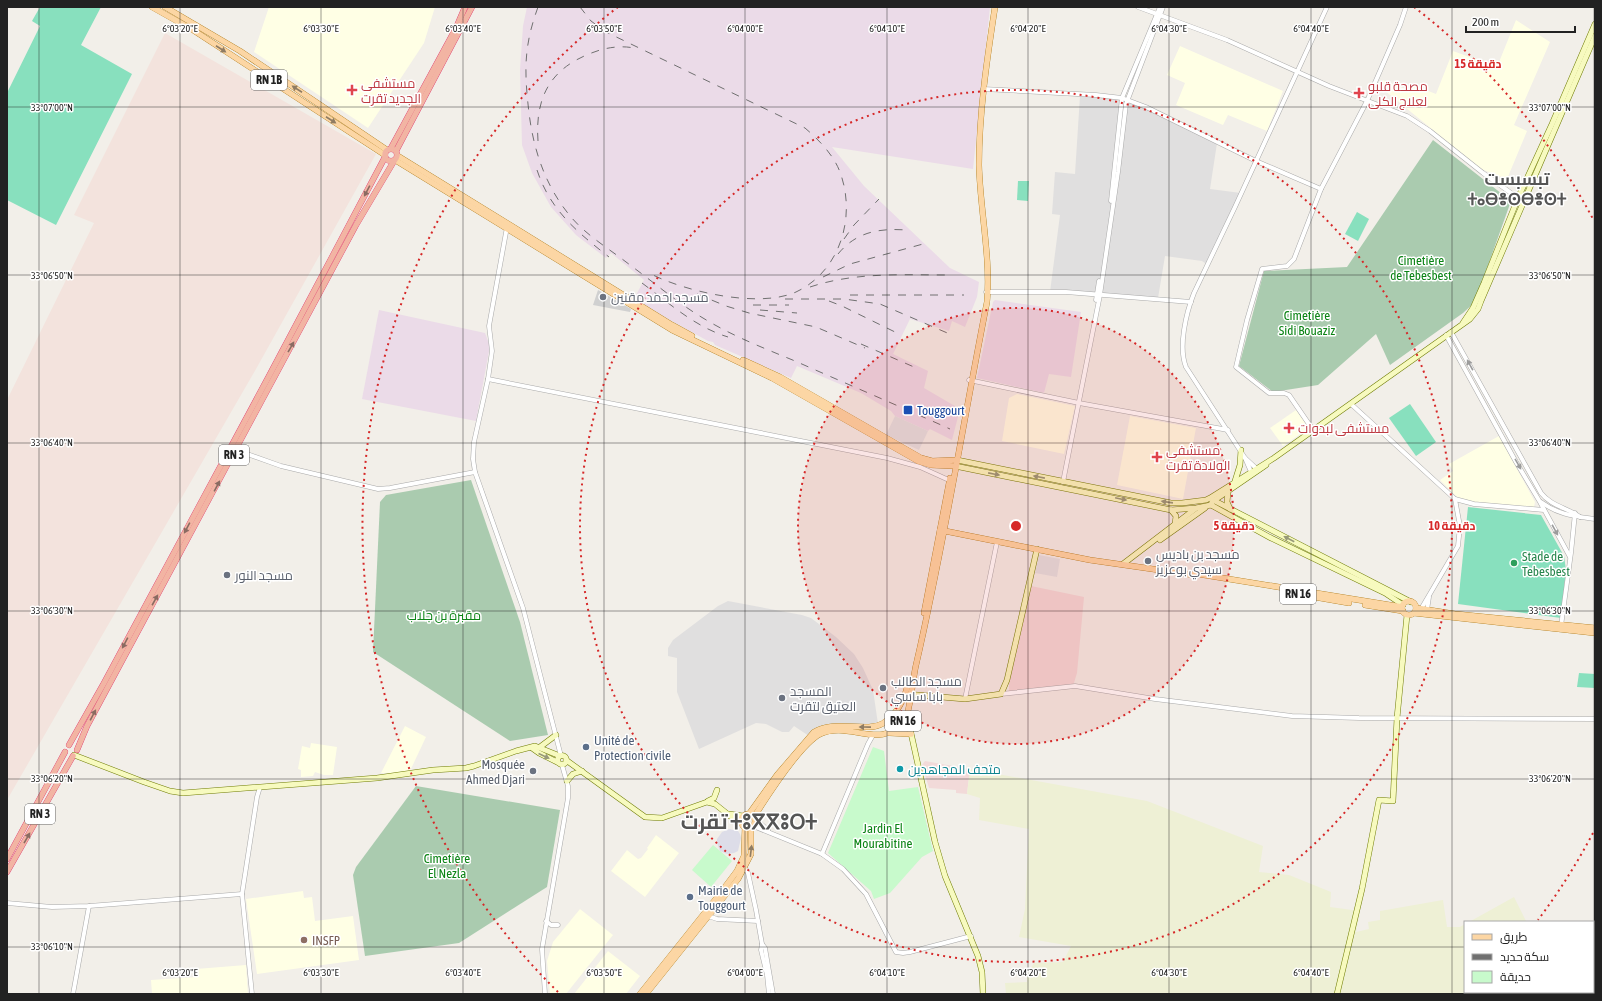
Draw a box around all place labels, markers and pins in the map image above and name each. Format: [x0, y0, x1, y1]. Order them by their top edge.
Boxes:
place label: مستشفى الجديد تقرت [361, 76, 421, 106]
place label: مصحة قلبو لعلاج الكلى [1368, 79, 1428, 110]
marker: مستشفى الجديد تقرت [346, 84, 358, 96]
marker: مصحة قلبو لعلاج الكلى [1353, 87, 1365, 99]
place label: مسجد احمد مقنين [611, 290, 709, 305]
marker: مسجد احمد مقنين [598, 292, 608, 302]
place label: Touggourt [917, 403, 965, 418]
marker: Touggourt [902, 404, 914, 416]
place label: مستشفى لبدوات [1298, 421, 1389, 436]
marker: مستشفى لبدوات [1283, 422, 1295, 434]
place label: مستشفى الولادة تقرت [1166, 443, 1231, 473]
marker: مستشفى الولادة تقرت [1151, 451, 1163, 463]
centre of rings [1009, 519, 1023, 533]
place label: مسجد بن باديس سيدي بوعزيز [1155, 547, 1240, 580]
place label: Stade de Tebesbest [1522, 549, 1570, 579]
marker: مسجد بن باديس سيدي بوعزيز [1143, 556, 1153, 566]
marker: Stade de Tebesbest [1509, 558, 1519, 568]
place label: مسجد النور [234, 568, 293, 583]
marker: مسجد النور [222, 570, 232, 580]
place label: مسجد الطالب بابا ساسي [891, 674, 962, 707]
marker: مسجد الطالب بابا ساسي [878, 683, 888, 693]
place label: المسجد العتيق لتقرت [790, 684, 856, 714]
marker: المسجد العتيق لتقرت [777, 693, 787, 703]
place label: Unité de Protection civile [594, 733, 671, 763]
marker: Unité de Protection civile [581, 742, 591, 752]
place label: Mosquée Ahmed Djari [466, 757, 525, 787]
place label: متحف المجاهدين [908, 762, 1001, 777]
marker: متحف المجاهدين [895, 764, 905, 774]
marker: Mosquée Ahmed Djari [528, 766, 538, 776]
place label: Mairie de Touggourt [698, 883, 746, 913]
marker: Mairie de Touggourt [685, 892, 695, 902]
place label: INSFP [312, 933, 340, 948]
marker: INSFP [299, 935, 309, 945]

